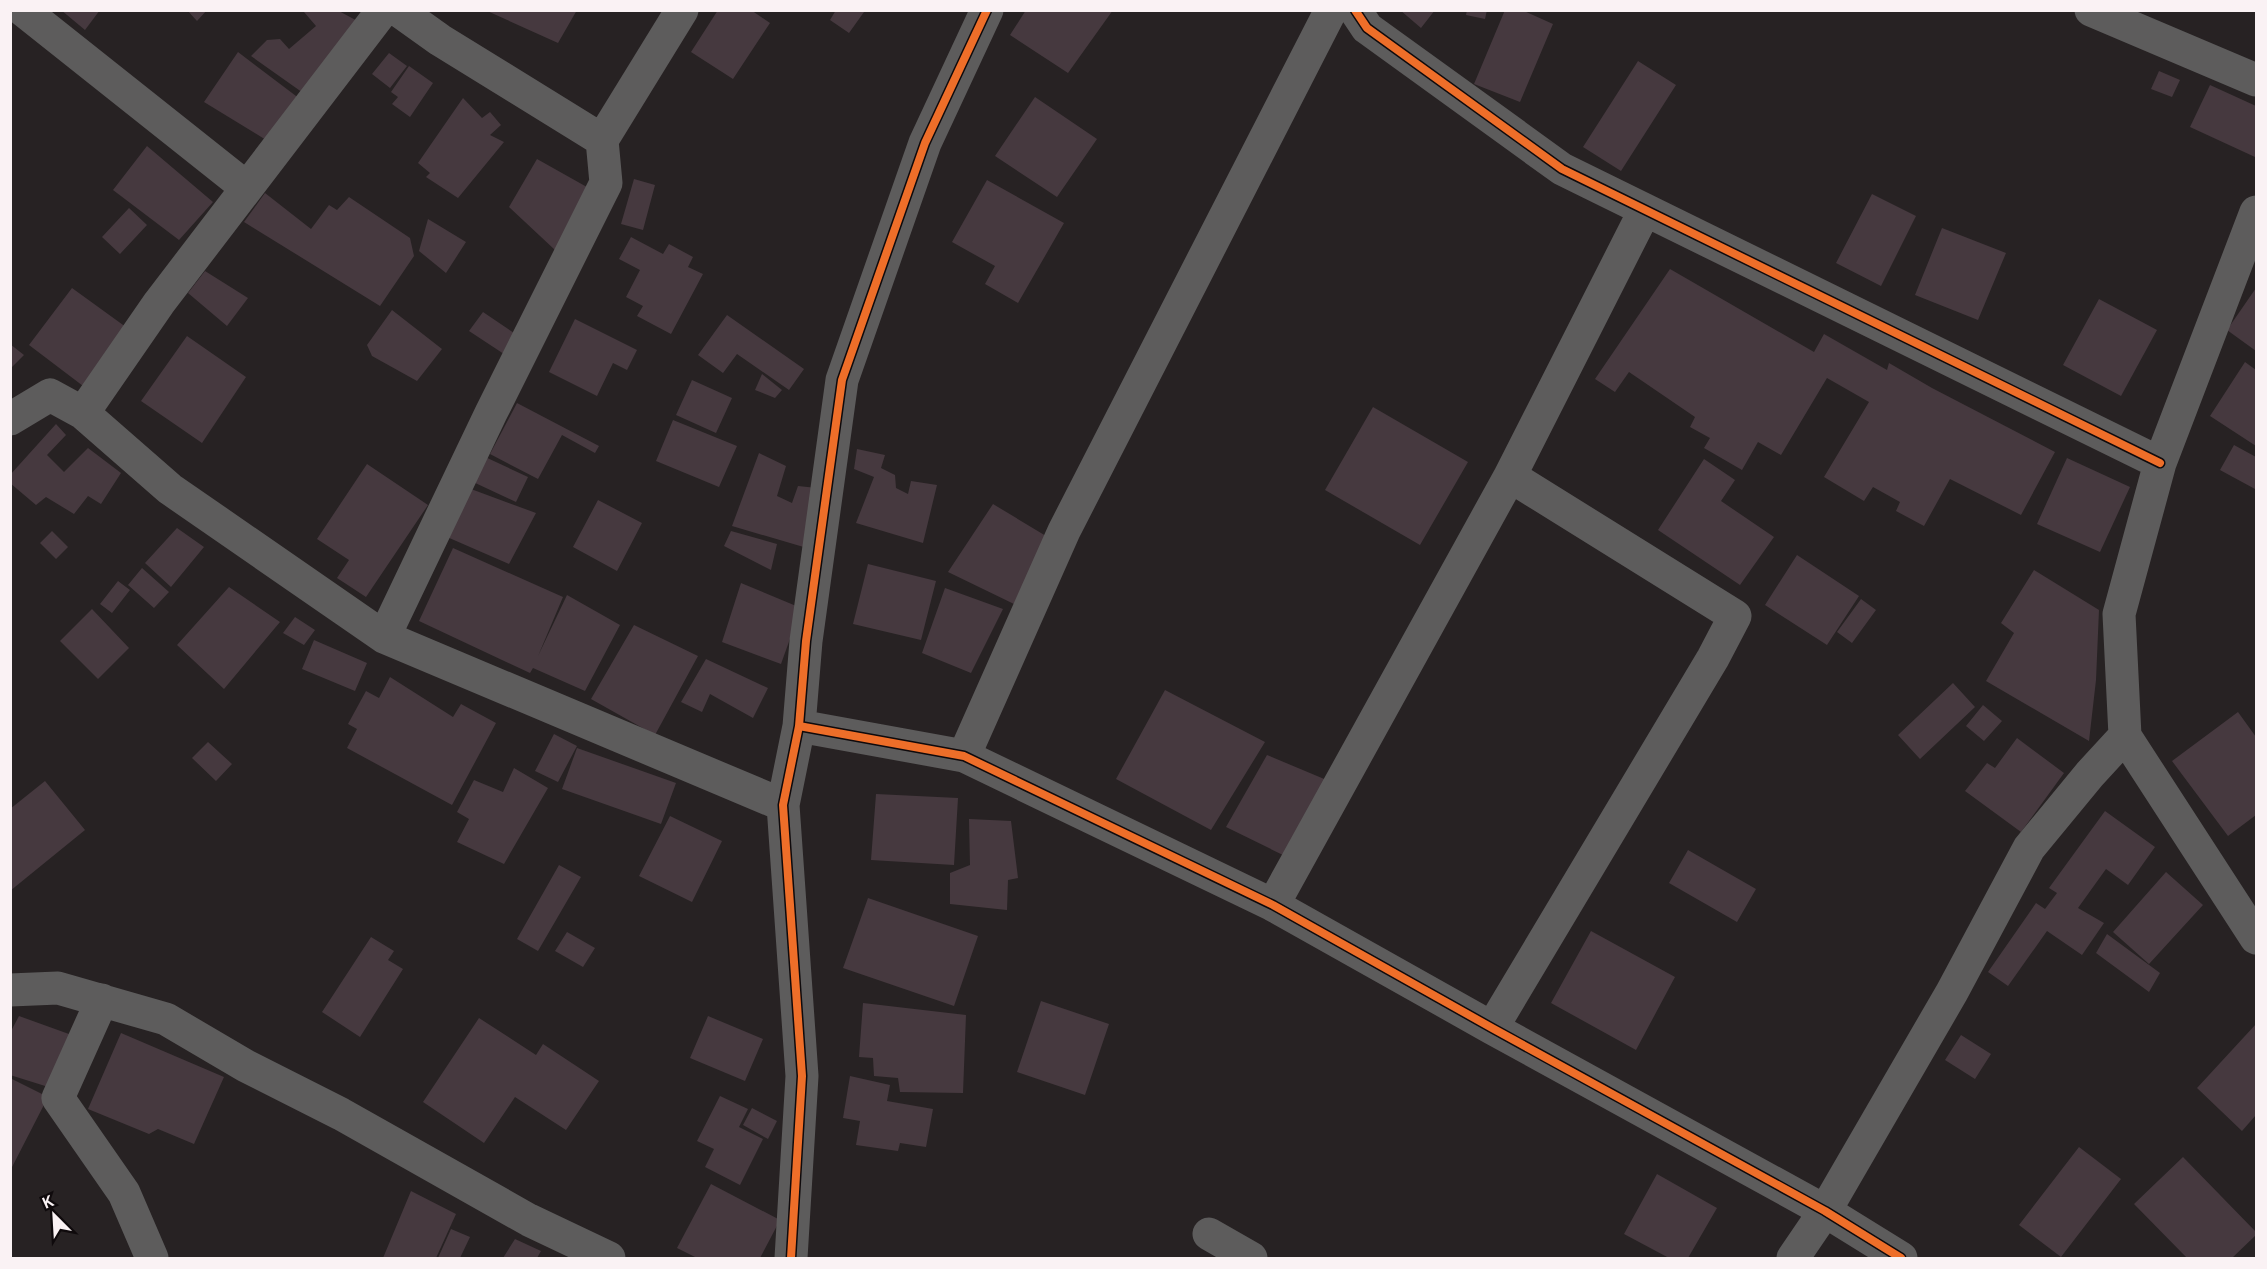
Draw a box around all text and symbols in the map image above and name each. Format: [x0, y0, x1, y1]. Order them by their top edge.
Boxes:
north arrow [24, 1185, 84, 1245]
text: K [39, 1190, 58, 1213]

